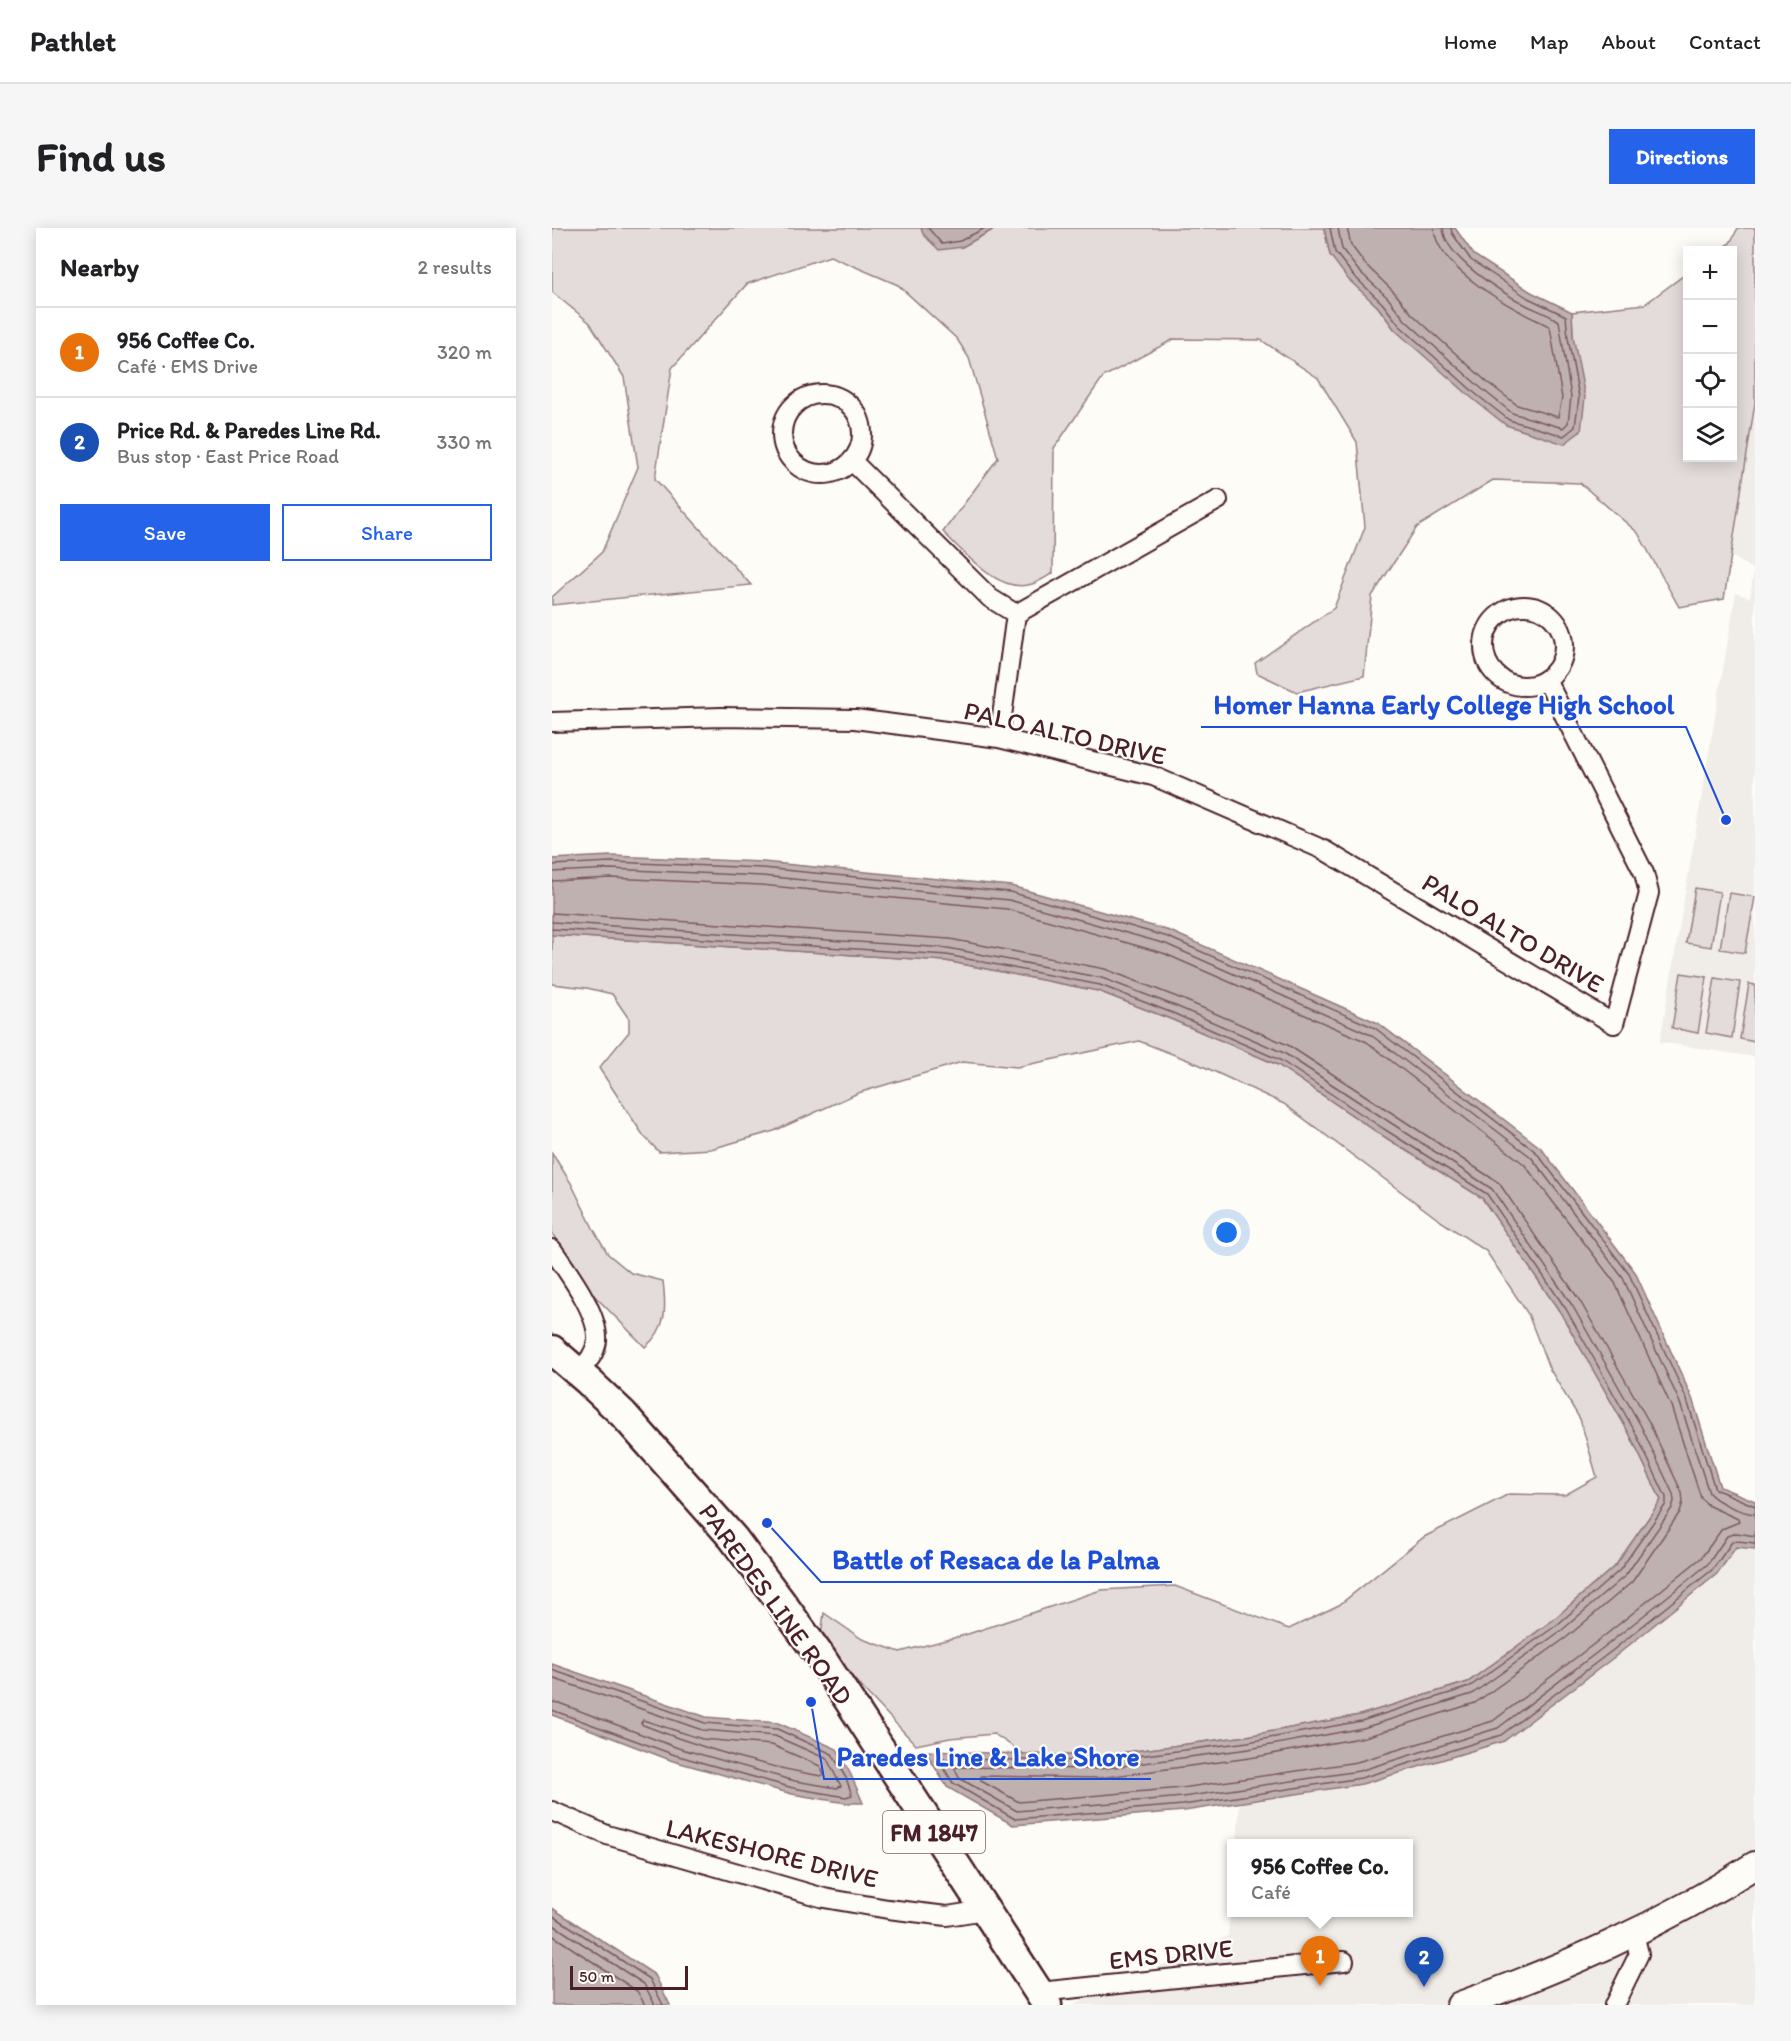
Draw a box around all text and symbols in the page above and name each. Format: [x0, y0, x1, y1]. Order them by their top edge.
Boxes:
text: Pathlet [30, 24, 116, 58]
text: Home [1444, 29, 1497, 54]
text: Map [1530, 29, 1569, 54]
text: About [1602, 29, 1656, 54]
text: Contact [1689, 29, 1761, 54]
button: Directions [1609, 129, 1755, 184]
text: Find us [36, 131, 166, 182]
map controls [1683, 246, 1737, 462]
button: + [1683, 246, 1737, 300]
text: Nearby [60, 251, 139, 283]
text: 2 results [418, 255, 492, 279]
button: − [1683, 300, 1737, 354]
text: 956 Coffee Co. [117, 327, 255, 354]
text: 1 [75, 340, 84, 364]
text: 320 m [437, 340, 492, 364]
text: Café · EMS Drive [117, 354, 258, 378]
button: locate [1683, 354, 1737, 408]
button: layers [1683, 408, 1737, 462]
text: Price Rd. & Paredes Line Rd. [117, 417, 381, 444]
text: 2 [74, 430, 85, 454]
text: 330 m [437, 430, 492, 454]
text: Bus stop · East Price Road [117, 444, 339, 468]
button: Save [60, 504, 270, 561]
button: Share [282, 504, 492, 561]
callout: Homer Hanna Early College High School [1201, 682, 1686, 727]
text: Homer Hanna Early College High School [1214, 688, 1675, 721]
street label: PALO ALTO DRIVE [961, 694, 1169, 772]
street label: PALO ALTO DRIVE [1416, 866, 1610, 1000]
your location [1212, 1218, 1241, 1247]
street label: PAREDES LINE ROAD [692, 1497, 860, 1711]
callout: Battle of Resaca de la Palma [821, 1537, 1172, 1582]
text: Battle of Resaca de la Palma [832, 1543, 1161, 1576]
callout: Paredes Line & Lake Shore [824, 1734, 1151, 1779]
text: Paredes Line & Lake Shore [837, 1740, 1139, 1773]
street label: LAKESHORE DRIVE [663, 1811, 881, 1895]
road number: FM 1847 [883, 1811, 985, 1853]
popup [1227, 1839, 1413, 1917]
text: 956 Coffee Co. [1251, 1853, 1389, 1880]
text: Café [1251, 1880, 1291, 1904]
street label: EMS DRIVE [1107, 1932, 1235, 1976]
pin: 1 [1300, 1936, 1340, 1986]
pin: 2 [1404, 1938, 1444, 1987]
scale bar [570, 1963, 688, 1990]
text: 50 m [579, 1967, 614, 1986]

